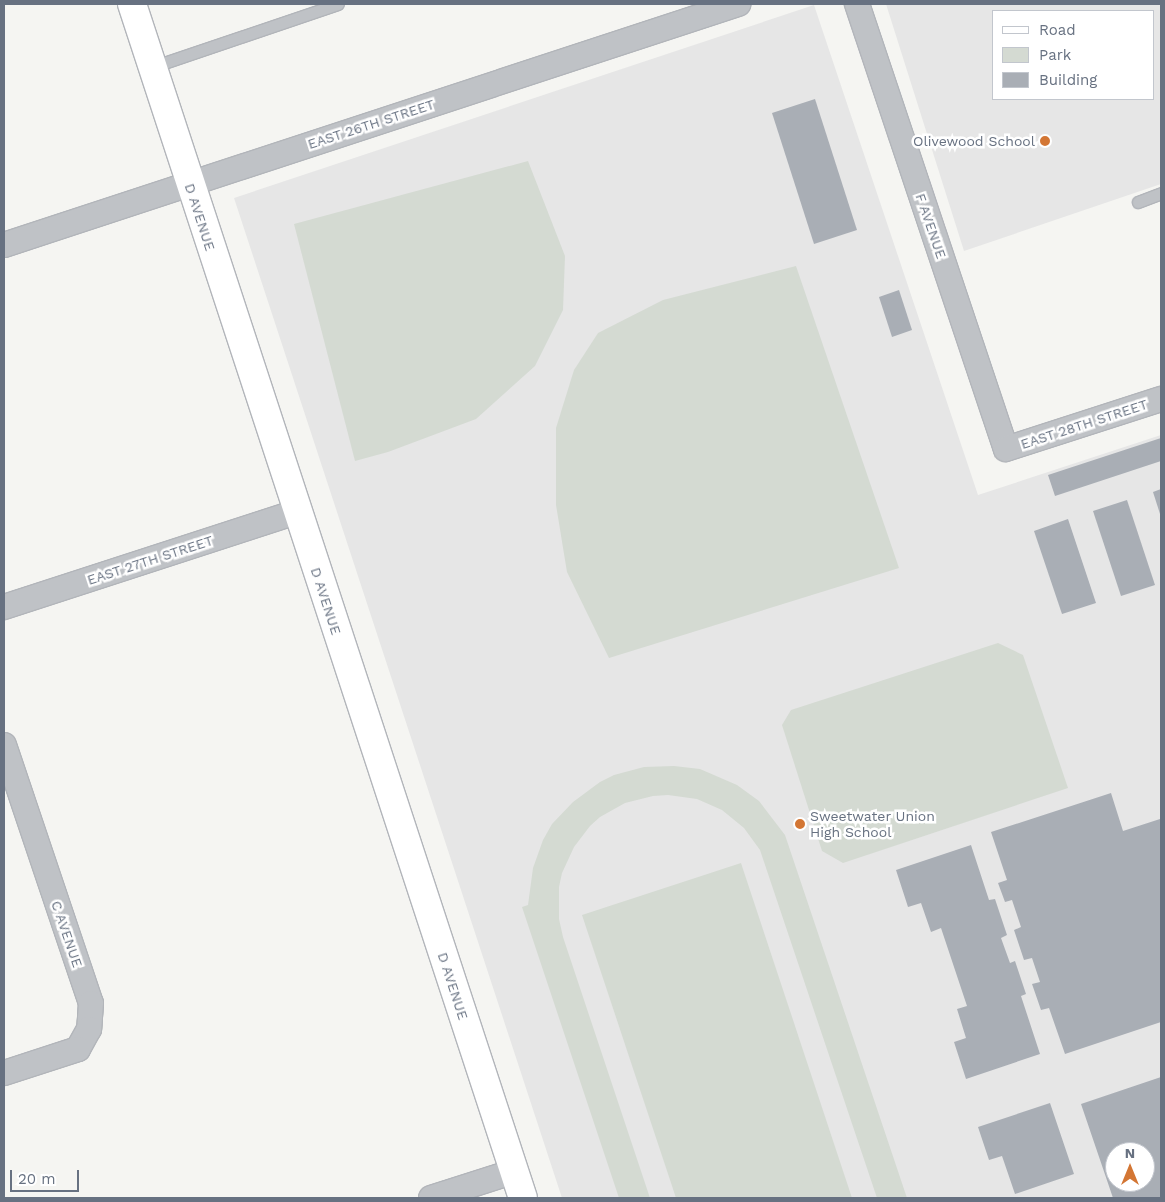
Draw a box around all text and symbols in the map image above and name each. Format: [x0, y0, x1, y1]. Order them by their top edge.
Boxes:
legend [992, 10, 1155, 100]
text: Road [1039, 21, 1076, 39]
text: Park [1039, 46, 1071, 64]
text: Building [1039, 71, 1097, 89]
street label: EAST 26TH STREET [305, 96, 437, 152]
place label: Olivewood School [913, 133, 1035, 149]
marker: Olivewood School [1039, 135, 1051, 147]
street label: D AVENUE [181, 181, 219, 253]
street label: F AVENUE [912, 191, 950, 261]
street label: EAST 28TH STREET [1018, 395, 1150, 453]
street label: EAST 27TH STREET [85, 532, 215, 588]
street label: D AVENUE [307, 565, 345, 637]
place label: Sweetwater Union High School [810, 808, 935, 840]
marker: Sweetwater Union High School [794, 818, 806, 830]
street label: C AVENUE [48, 898, 86, 970]
street label: D AVENUE [434, 950, 472, 1022]
north arrow [1105, 1142, 1155, 1192]
text: N [1125, 1145, 1135, 1161]
scale bar [12, 1160, 81, 1192]
text: 20 m [18, 1170, 56, 1188]

